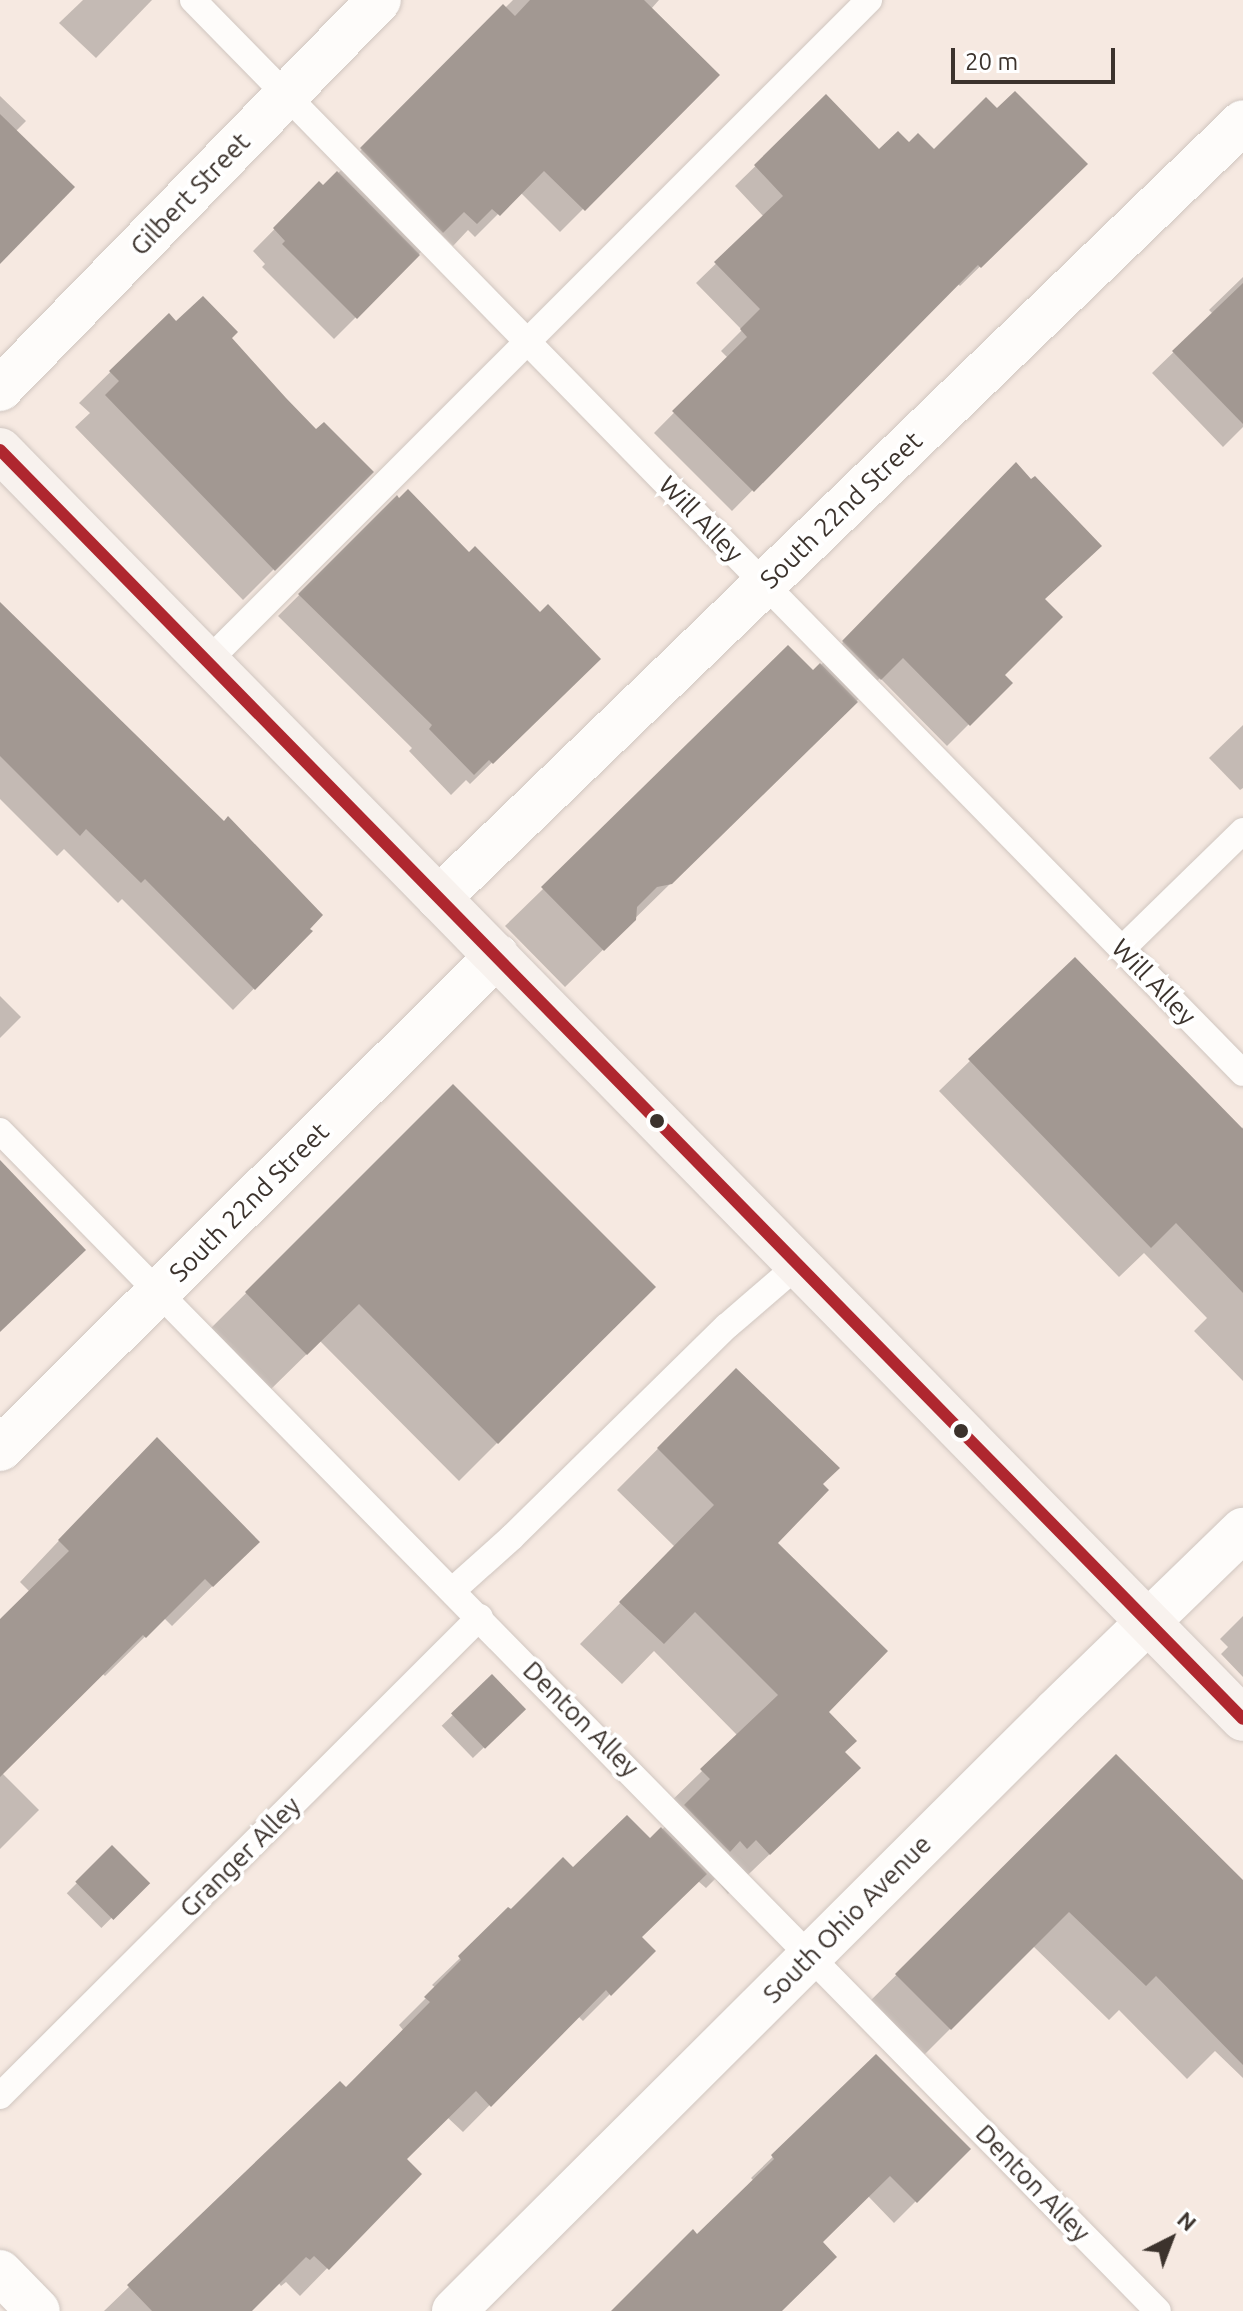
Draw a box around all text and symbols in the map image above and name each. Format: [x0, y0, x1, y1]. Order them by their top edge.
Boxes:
scale bar [955, 32, 1119, 82]
text: 20 m [965, 48, 1018, 75]
street label: Gilbert Street [124, 126, 256, 262]
street label: South 22nd Street [754, 425, 928, 595]
street label: Will Alley [652, 469, 750, 569]
street label: Will Alley [1105, 932, 1203, 1032]
unlabelled marker [649, 1113, 665, 1129]
street label: South 22nd Street [163, 1116, 335, 1288]
unlabelled marker [953, 1423, 969, 1439]
street label: Denton Alley [517, 1655, 645, 1783]
street label: Granger Alley [173, 1790, 307, 1924]
street label: South Ohio Avenue [756, 1828, 938, 2010]
street label: Denton Alley [969, 2118, 1097, 2248]
north arrow [1131, 2199, 1211, 2279]
text: N [1173, 2206, 1202, 2236]

